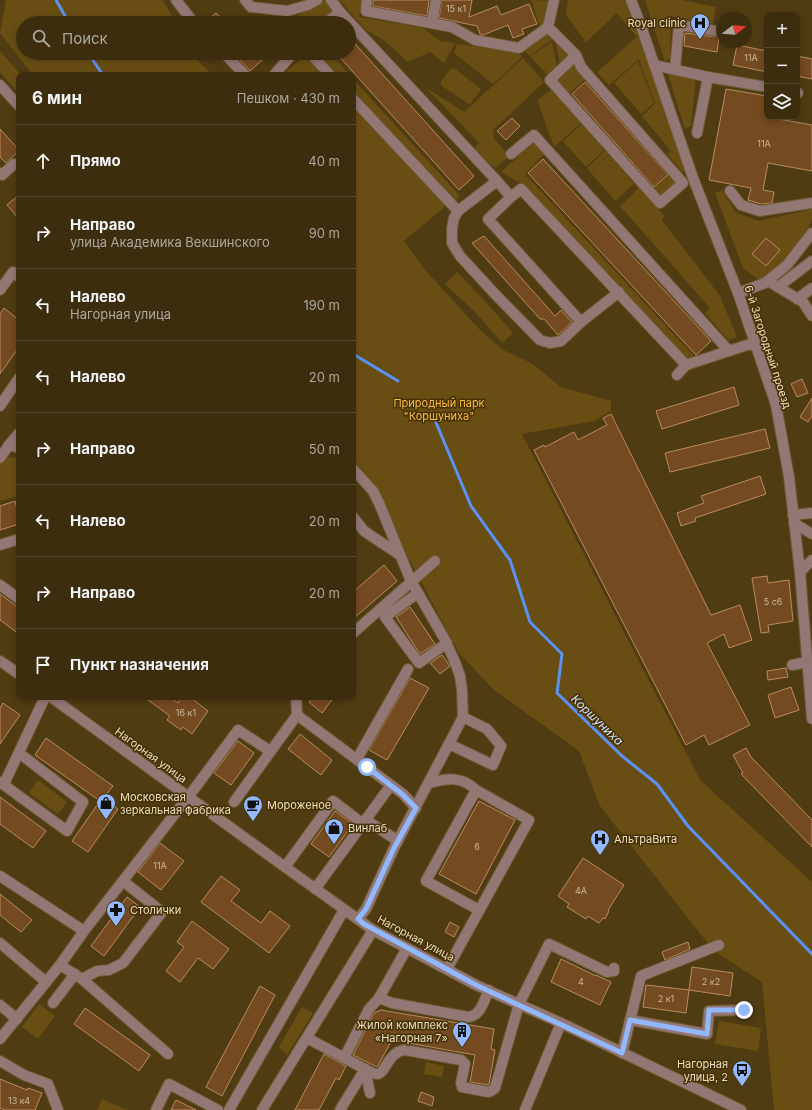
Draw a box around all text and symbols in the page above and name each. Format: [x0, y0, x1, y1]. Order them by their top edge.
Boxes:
house number: 15 к1 [446, 3, 466, 14]
hospital icon: Royal clinic [689, 12, 711, 40]
north arrow [716, 12, 752, 48]
map controls [764, 12, 800, 120]
button: + [764, 12, 800, 48]
search box [16, 16, 356, 60]
place label: Royal clinic [628, 16, 686, 30]
icon: search [30, 27, 52, 49]
text: Поиск [62, 29, 108, 48]
button: − [764, 48, 800, 84]
house number: 11А [744, 52, 758, 63]
button: layers [764, 84, 800, 120]
text: 6 мин [32, 88, 82, 108]
text: Пешком · 430 m [237, 90, 340, 106]
house number: 11А [757, 138, 771, 149]
icon: ahead [32, 150, 54, 172]
text: Прямо [70, 151, 121, 170]
text: 40 m [308, 153, 340, 169]
text: Направо [70, 215, 135, 234]
icon: right [32, 222, 54, 244]
text: 90 m [309, 225, 340, 241]
text: улица Академика Векшинского [70, 234, 270, 250]
street label: 6-й Загородный проезд [741, 284, 795, 410]
text: Налево [70, 287, 126, 306]
icon: left [32, 294, 54, 316]
text: 190 m [303, 297, 340, 313]
text: Нагорная улица [70, 306, 171, 322]
icon: left [32, 366, 54, 388]
text: Налево [70, 367, 126, 386]
text: 20 m [309, 369, 340, 385]
park label: Природный парк "Коршуниха" [393, 396, 485, 423]
icon: right [32, 438, 54, 460]
text: Направо [70, 439, 135, 458]
text: 50 m [309, 441, 340, 457]
icon: left [32, 510, 54, 532]
text: Налево [70, 511, 126, 530]
text: 20 m [309, 513, 340, 529]
icon: right [32, 582, 54, 604]
text: Направо [70, 583, 135, 602]
text: 20 m [309, 585, 340, 601]
house number: 5 с6 [764, 596, 783, 607]
icon: arrive [32, 654, 54, 676]
text: Пункт назначения [70, 655, 209, 674]
water label: Коршуниха [568, 691, 627, 748]
house number: 16 к1 [176, 707, 196, 718]
street label: Нагорная улица [112, 724, 190, 786]
route start [358, 758, 376, 776]
place label: Московская зеркальная фабрика [120, 790, 231, 817]
shop icon: Московская зеркальная фабрика [95, 792, 117, 820]
cafe icon: Мороженое [242, 794, 264, 822]
place label: Мороженое [267, 798, 331, 812]
shop icon: Винлаб [323, 817, 345, 845]
place label: Винлаб [348, 821, 387, 835]
hospital icon: АльтраВита [589, 828, 611, 856]
place label: АльтраВита [614, 832, 677, 846]
house number: 6 [474, 841, 480, 852]
house number: 11А [153, 860, 167, 871]
house number: 4А [575, 885, 587, 896]
pharmacy icon: Столички [105, 899, 127, 927]
place label: Столички [130, 903, 181, 917]
street label: Нагорная улица [375, 912, 457, 964]
house number: 4 [578, 976, 584, 987]
house number: 2 к2 [702, 976, 720, 987]
house number: 2 к1 [658, 993, 674, 1004]
route end [735, 1001, 753, 1019]
place label: Жилой комплекс «Нагорная 7» [356, 1018, 448, 1045]
building icon: Жилой комплекс «Нагорная 7» [451, 1020, 473, 1048]
place label: Нагорная улица, 2 [677, 1057, 728, 1084]
bus stop icon: Нагорная улица, 2 [731, 1059, 753, 1087]
house number: 13 к4 [8, 1095, 30, 1106]

